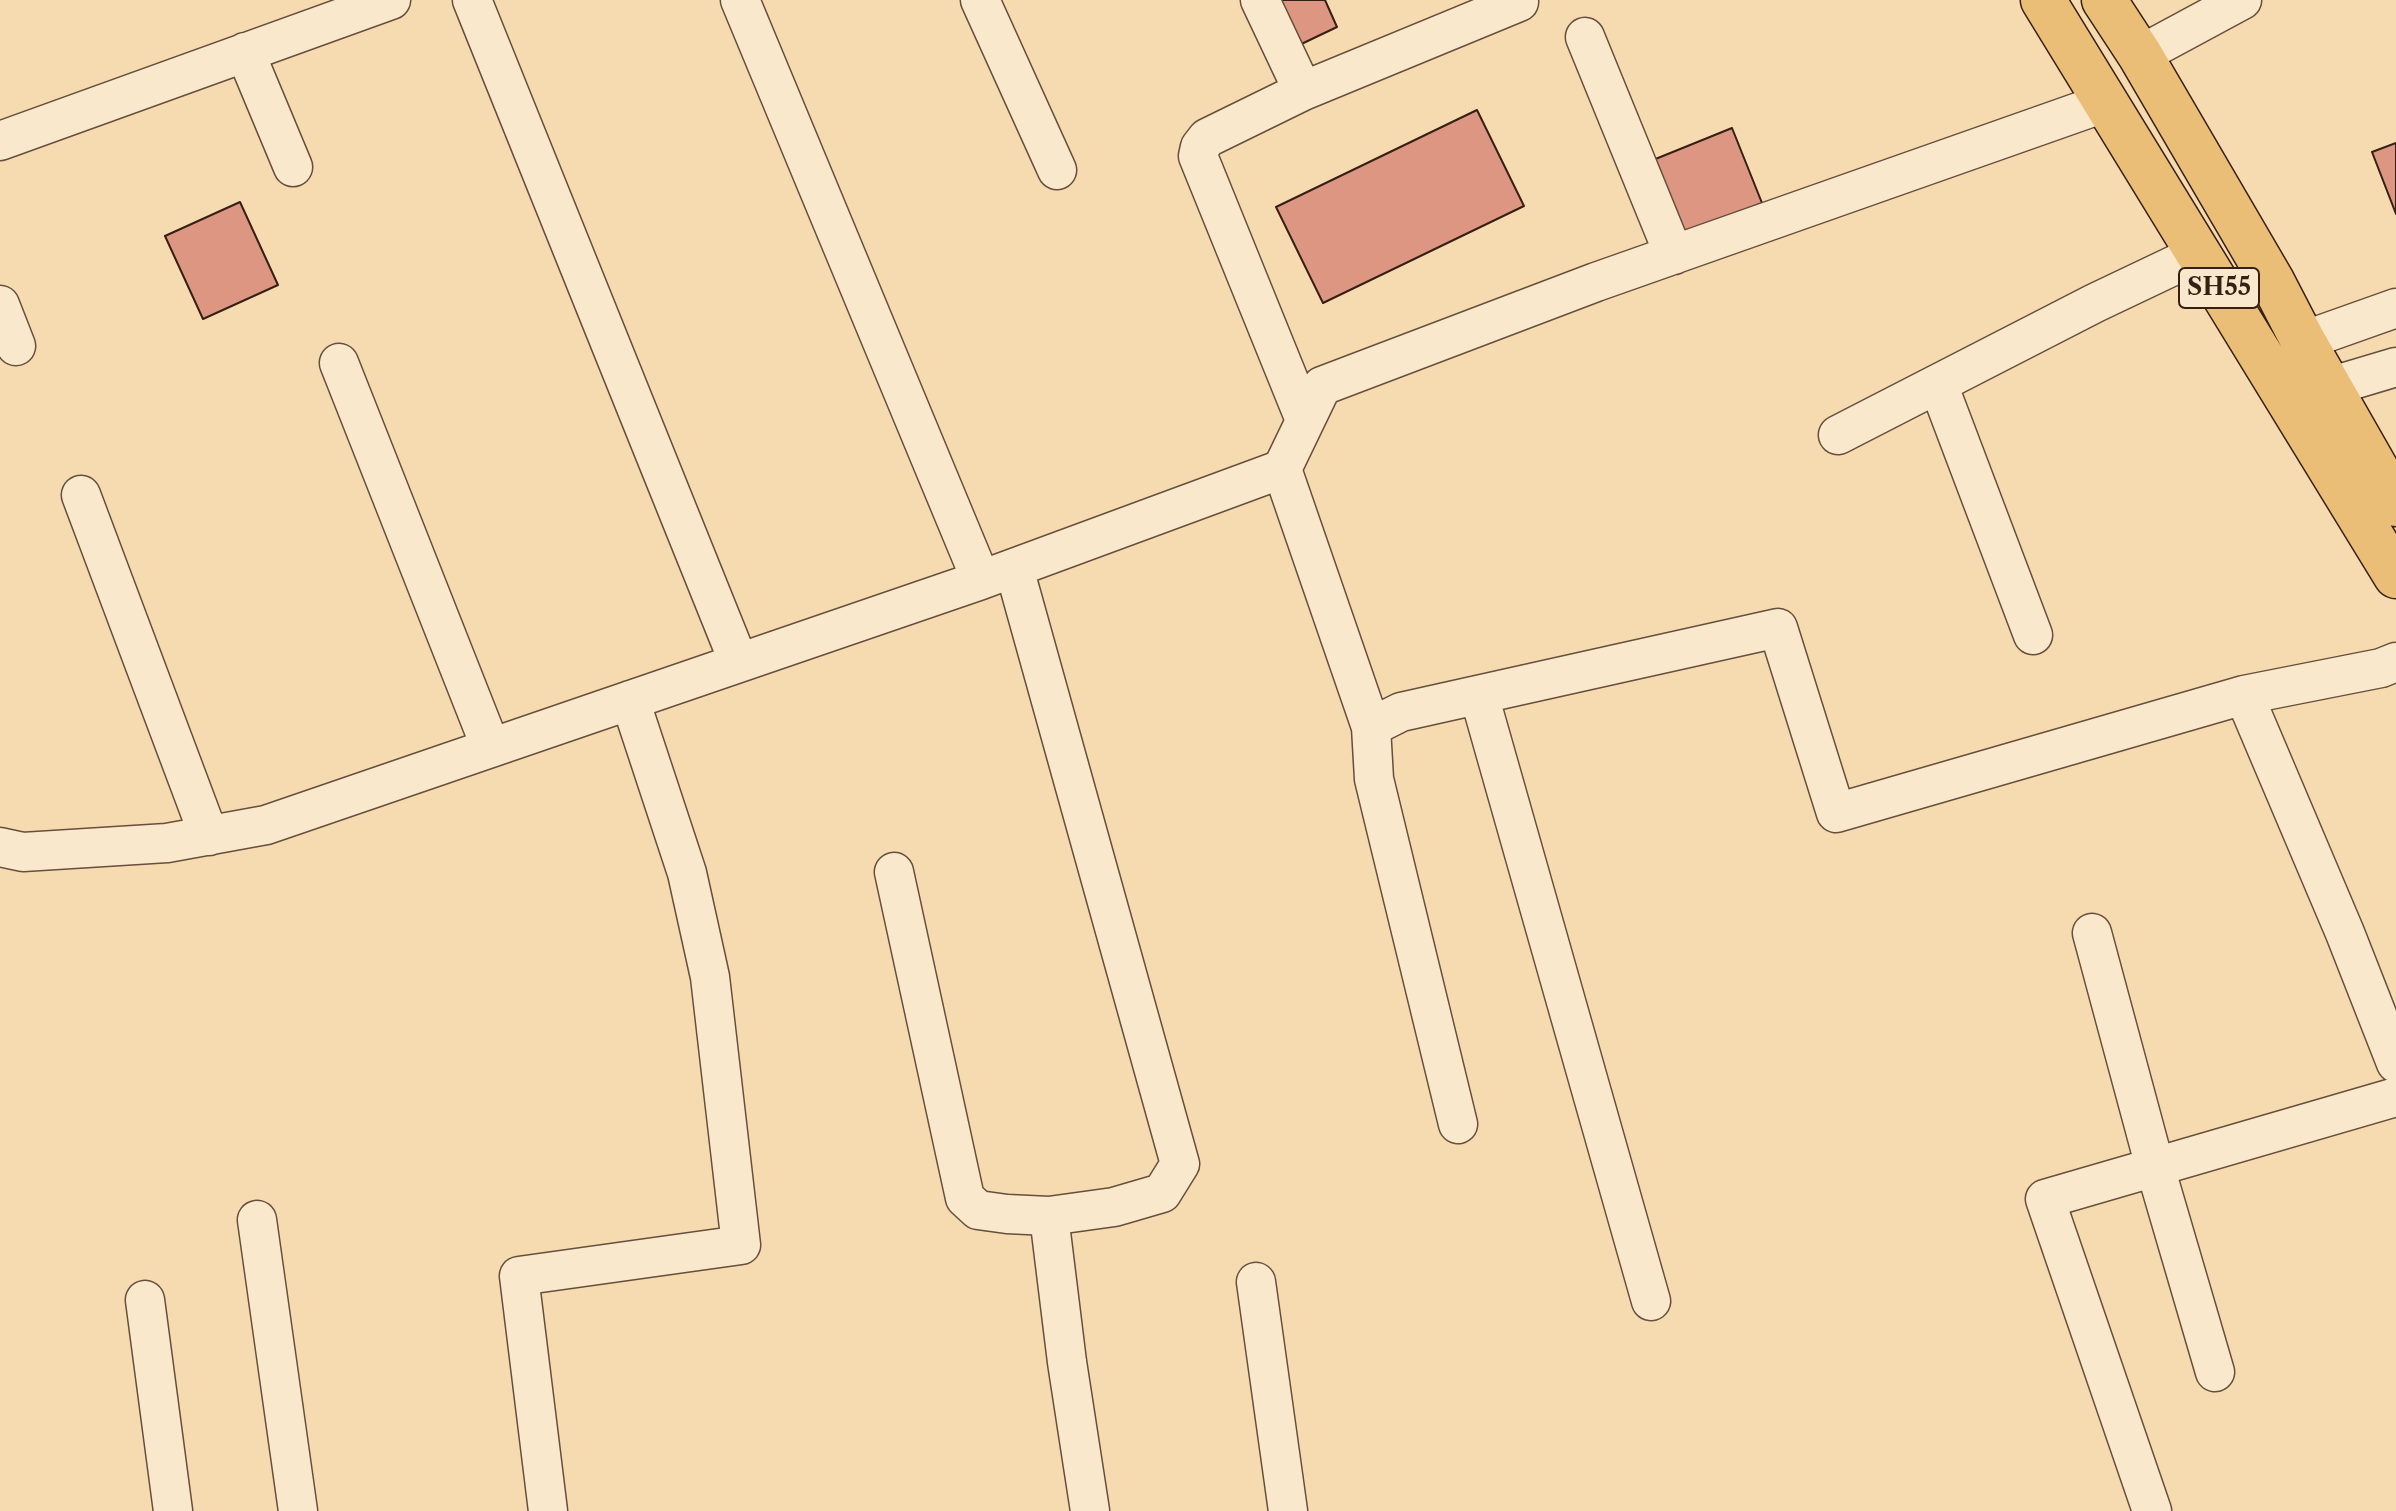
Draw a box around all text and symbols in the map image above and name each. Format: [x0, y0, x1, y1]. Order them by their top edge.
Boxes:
road number: SH55 [2179, 268, 2259, 308]

